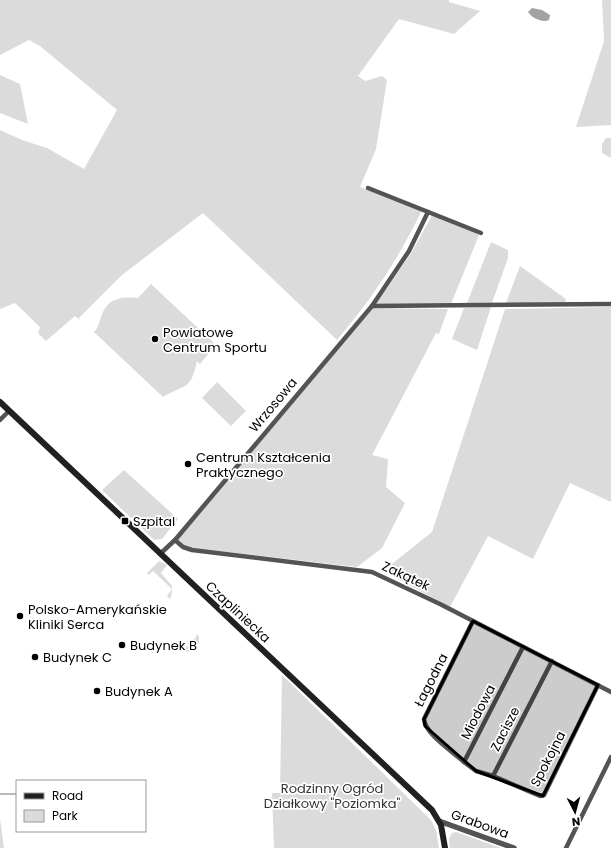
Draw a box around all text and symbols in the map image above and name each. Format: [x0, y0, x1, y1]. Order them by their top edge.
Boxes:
place label: Powiatowe Centrum Sportu [163, 323, 267, 357]
marker: Powiatowe Centrum Sportu [150, 334, 160, 344]
street label: Wrzosowa [244, 373, 302, 437]
place label: Centrum Kształcenia Praktycznego [196, 448, 331, 482]
marker: Centrum Kształcenia Praktycznego [183, 459, 193, 469]
place label: Szpital [133, 512, 175, 531]
marker: Szpital [120, 516, 130, 526]
street label: Zakątek [379, 557, 433, 595]
street label: Czapliniecka [201, 577, 275, 647]
place label: Polsko-Amerykańskie Kliniki Serca [28, 600, 167, 634]
marker: Polsko-Amerykańskie Kliniki Serca [15, 611, 25, 621]
place label: Budynek B [130, 636, 197, 655]
marker: Budynek B [117, 640, 127, 650]
place label: Budynek C [43, 648, 112, 667]
street label: Łagodna [409, 650, 453, 710]
marker: Budynek C [30, 652, 40, 662]
street label: Miodowa [456, 681, 500, 743]
place label: Budynek A [105, 682, 173, 701]
marker: Budynek A [92, 686, 102, 696]
street label: Zacisze [486, 703, 524, 755]
street label: Spokojna [526, 728, 570, 790]
park label: Rodzinny Ogród Działkowy "Poziomka" [264, 779, 400, 813]
legend [16, 780, 146, 832]
text: Road [52, 787, 83, 804]
north arrow [555, 792, 595, 832]
street label: Grabowa [448, 805, 512, 843]
text: Park [52, 807, 79, 824]
text: N [571, 814, 581, 830]

